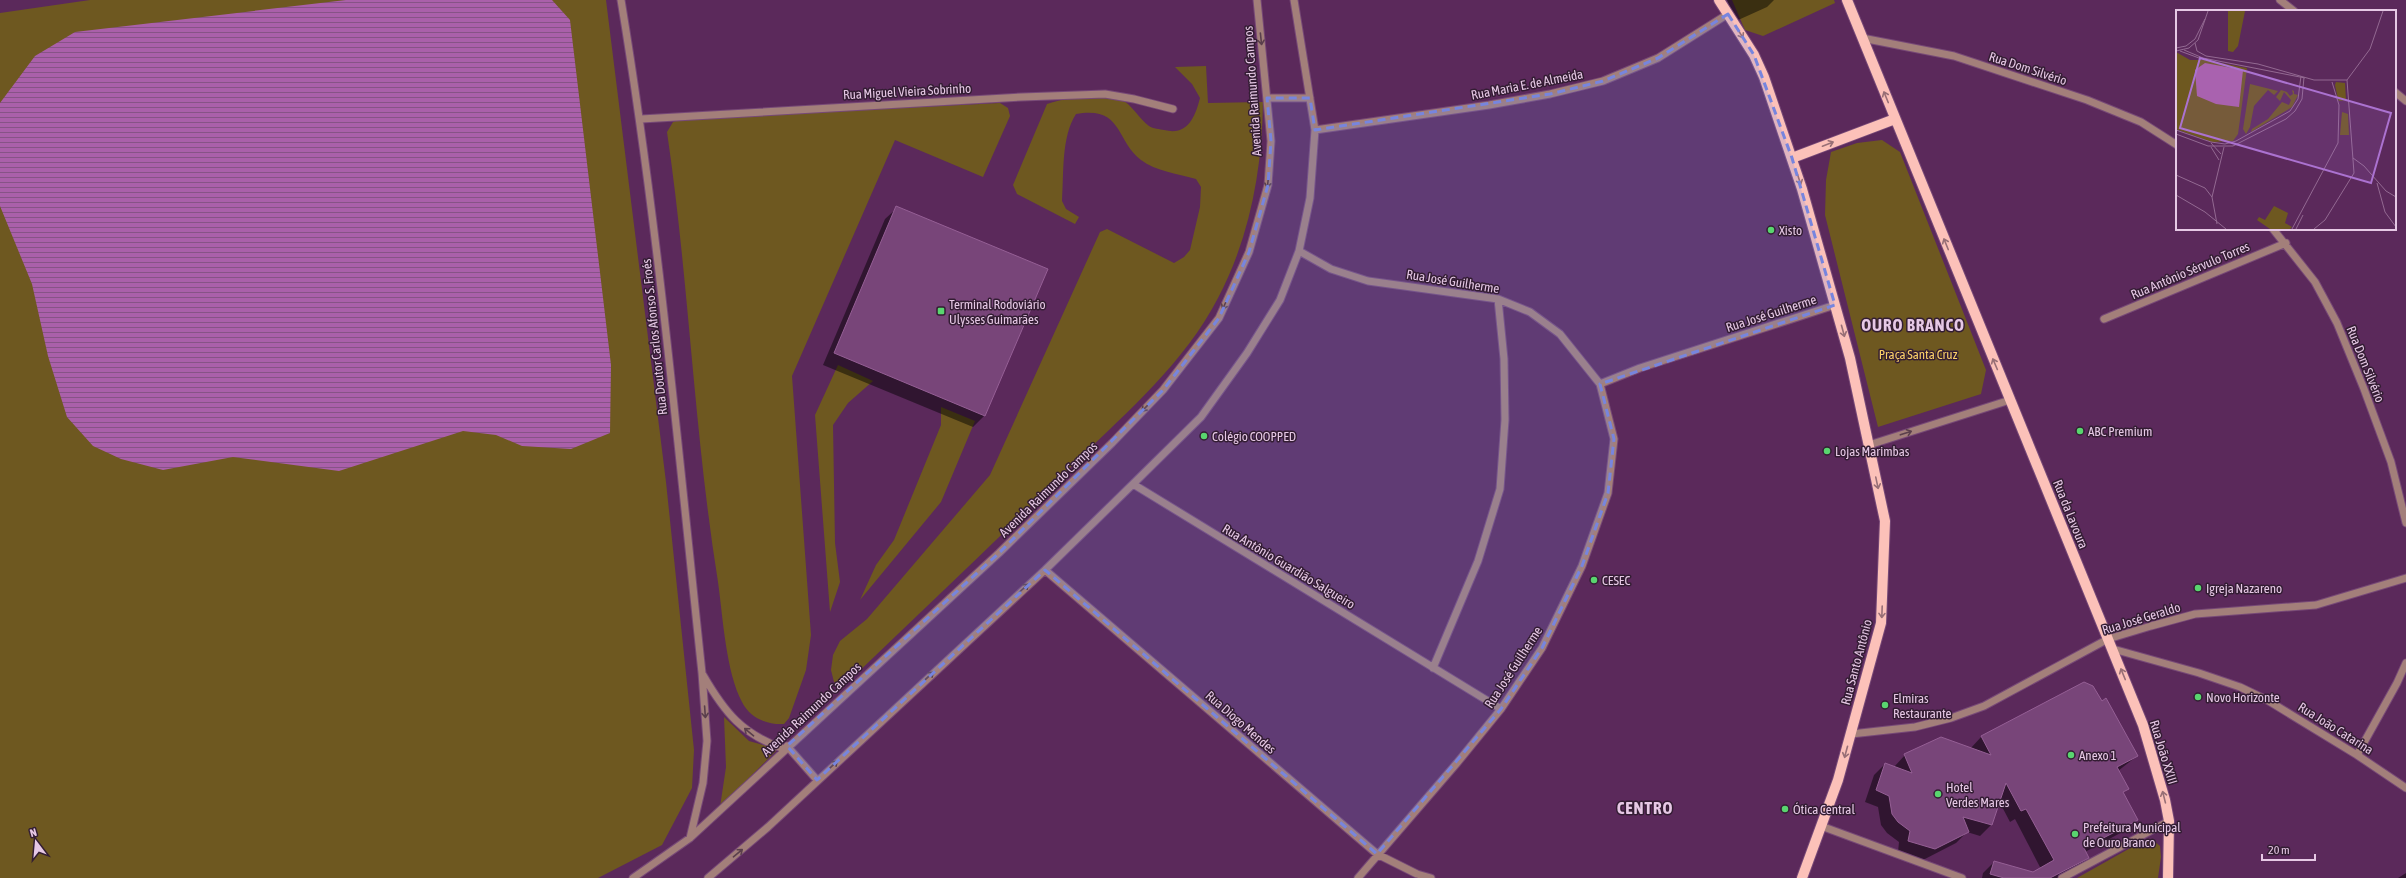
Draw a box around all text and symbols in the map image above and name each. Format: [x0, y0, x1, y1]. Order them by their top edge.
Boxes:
inset map [2176, 10, 2396, 230]
street label: Avenida Raimundo Campos [1240, 25, 1265, 157]
one-way arrow [1736, 27, 1744, 38]
one-way arrow [1257, 32, 1265, 45]
street label: Rua Dom Silvério [1987, 49, 2069, 88]
street label: Rua Maria E. de Almeida [1470, 66, 1584, 103]
street label: Rua Miguel Vieira Sobrinho [843, 81, 971, 102]
one-way arrow [1882, 92, 1890, 104]
one-way arrow [1822, 140, 1834, 148]
one-way arrow [1796, 172, 1803, 185]
one-way arrow [1264, 175, 1272, 188]
place label: Xisto [1779, 223, 1802, 238]
marker: Xisto [1766, 225, 1776, 235]
one-way arrow [1942, 238, 1949, 250]
street label: Rua Antônio Sérvulo Torres [2129, 239, 2252, 302]
street label: Rua Doutor Carlos Afonso S. Froés [639, 258, 670, 416]
street label: Rua José Guilherme [1405, 267, 1501, 296]
street label: Rua José Guilherme [1724, 292, 1818, 335]
place label: Terminal Rodoviário Ulysses Guimarães [949, 297, 1046, 327]
one-way arrow [1221, 298, 1228, 310]
marker: Terminal Rodoviário Ulysses Guimarães [936, 306, 946, 316]
district label: OURO BRANCO [1861, 315, 1965, 335]
one-way arrow [1839, 324, 1847, 337]
street label: Rua Dom Silvério [2343, 324, 2388, 405]
park label: Praça Santa Cruz [1879, 347, 1958, 362]
one-way arrow [1990, 359, 1998, 371]
one-way arrow [1142, 402, 1151, 412]
place label: ABC Premium [2088, 424, 2152, 439]
marker: ABC Premium [2075, 426, 2085, 436]
place label: Colégio COOPPED [1212, 429, 1296, 444]
one-way arrow [1900, 429, 1913, 436]
marker: Colégio COOPPED [1199, 431, 1209, 441]
street label: Avenida Raimundo Campos [996, 438, 1101, 540]
place label: Lojas Marimbas [1835, 444, 1910, 459]
marker: Lojas Marimbas [1822, 446, 1832, 456]
one-way arrow [1874, 476, 1882, 489]
street label: Rua da Lavoura [2050, 478, 2091, 551]
street label: Rua Antônio Guardião Salgueiro [1220, 521, 1358, 612]
place label: CESEC [1602, 573, 1630, 588]
marker: CESEC [1589, 575, 1599, 585]
place label: Igreja Nazareno [2206, 581, 2282, 596]
marker: Igreja Nazareno [2193, 583, 2203, 593]
one-way arrow [1019, 584, 1029, 593]
street label: Rua José Geraldo [2100, 599, 2182, 638]
one-way arrow [1878, 605, 1885, 618]
street label: Rua Santo Antônio [1838, 618, 1875, 706]
street label: Rua José Guilherme [1482, 624, 1545, 711]
street label: Avenida Raimundo Campos [759, 659, 864, 759]
one-way arrow [2119, 669, 2127, 681]
one-way arrow [924, 672, 934, 681]
street label: Rua Diogo Mendes [1203, 688, 1279, 757]
place label: Novo Horizonte [2206, 690, 2280, 705]
place label: Elmiras Restaurante [1893, 691, 1952, 721]
marker: Novo Horizonte [2193, 692, 2203, 702]
street label: Rua João Catarina [2295, 699, 2376, 757]
marker: Elmiras Restaurante [1880, 700, 1890, 710]
one-way arrow [701, 705, 708, 718]
street label: Rua João XXIII [2147, 718, 2180, 786]
one-way arrow [744, 728, 755, 736]
one-way arrow [1842, 745, 1849, 758]
place label: Anexo 1 [2079, 748, 2117, 763]
marker: Anexo 1 [2066, 750, 2076, 760]
one-way arrow [828, 760, 838, 769]
place label: Hotel Verdes Mares [1946, 780, 2010, 810]
marker: Hotel Verdes Mares [1933, 789, 1943, 799]
one-way arrow [2160, 791, 2168, 804]
district label: CENTRO [1617, 798, 1673, 818]
place label: Ótica Central [1793, 802, 1855, 817]
marker: Ótica Central [1780, 804, 1790, 814]
place label: Prefeitura Municipal de Ouro Branco [2083, 820, 2181, 850]
north arrow [16, 822, 56, 862]
text: N [28, 826, 38, 839]
marker: Prefeitura Municipal de Ouro Branco [2070, 829, 2080, 839]
scale bar [2262, 836, 2315, 862]
text: 20 m [2268, 843, 2290, 857]
one-way arrow [732, 848, 743, 857]

